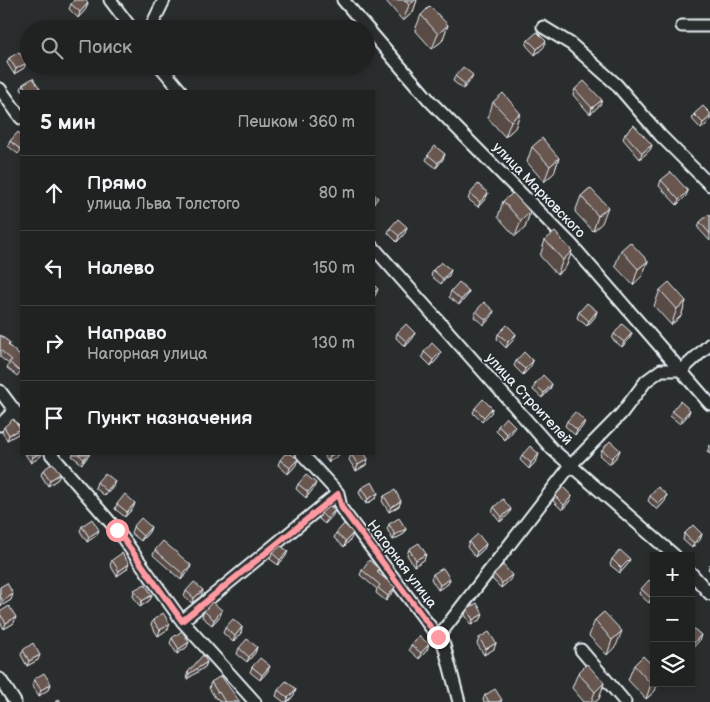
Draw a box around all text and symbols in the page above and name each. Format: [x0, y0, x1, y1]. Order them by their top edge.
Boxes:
search box [20, 20, 375, 75]
icon: search [38, 34, 66, 62]
text: Поиск [78, 36, 132, 59]
text: 5 мин [40, 110, 96, 135]
text: Пешком · 360 m [238, 113, 355, 132]
street label: улица Марковского [489, 139, 589, 241]
text: Прямо [87, 172, 147, 195]
icon: ahead [40, 179, 68, 207]
text: 80 m [319, 184, 355, 203]
text: улица Льва Толстого [87, 195, 240, 214]
icon: left [40, 254, 68, 282]
text: Налево [87, 257, 154, 280]
text: 150 m [313, 259, 355, 278]
text: Направо [87, 322, 167, 345]
icon: right [40, 329, 68, 357]
text: 130 m [312, 334, 355, 353]
text: Нагорная улица [87, 345, 208, 364]
street label: улица Строителей [482, 349, 576, 449]
icon: arrive [40, 404, 68, 432]
text: Пункт назначения [87, 407, 252, 430]
street label: Нагорная улица [363, 517, 441, 612]
route start [106, 519, 129, 542]
map controls [650, 552, 695, 687]
button: + [650, 552, 695, 597]
button: − [650, 597, 695, 642]
route end [427, 626, 450, 649]
button: layers [650, 642, 695, 687]

